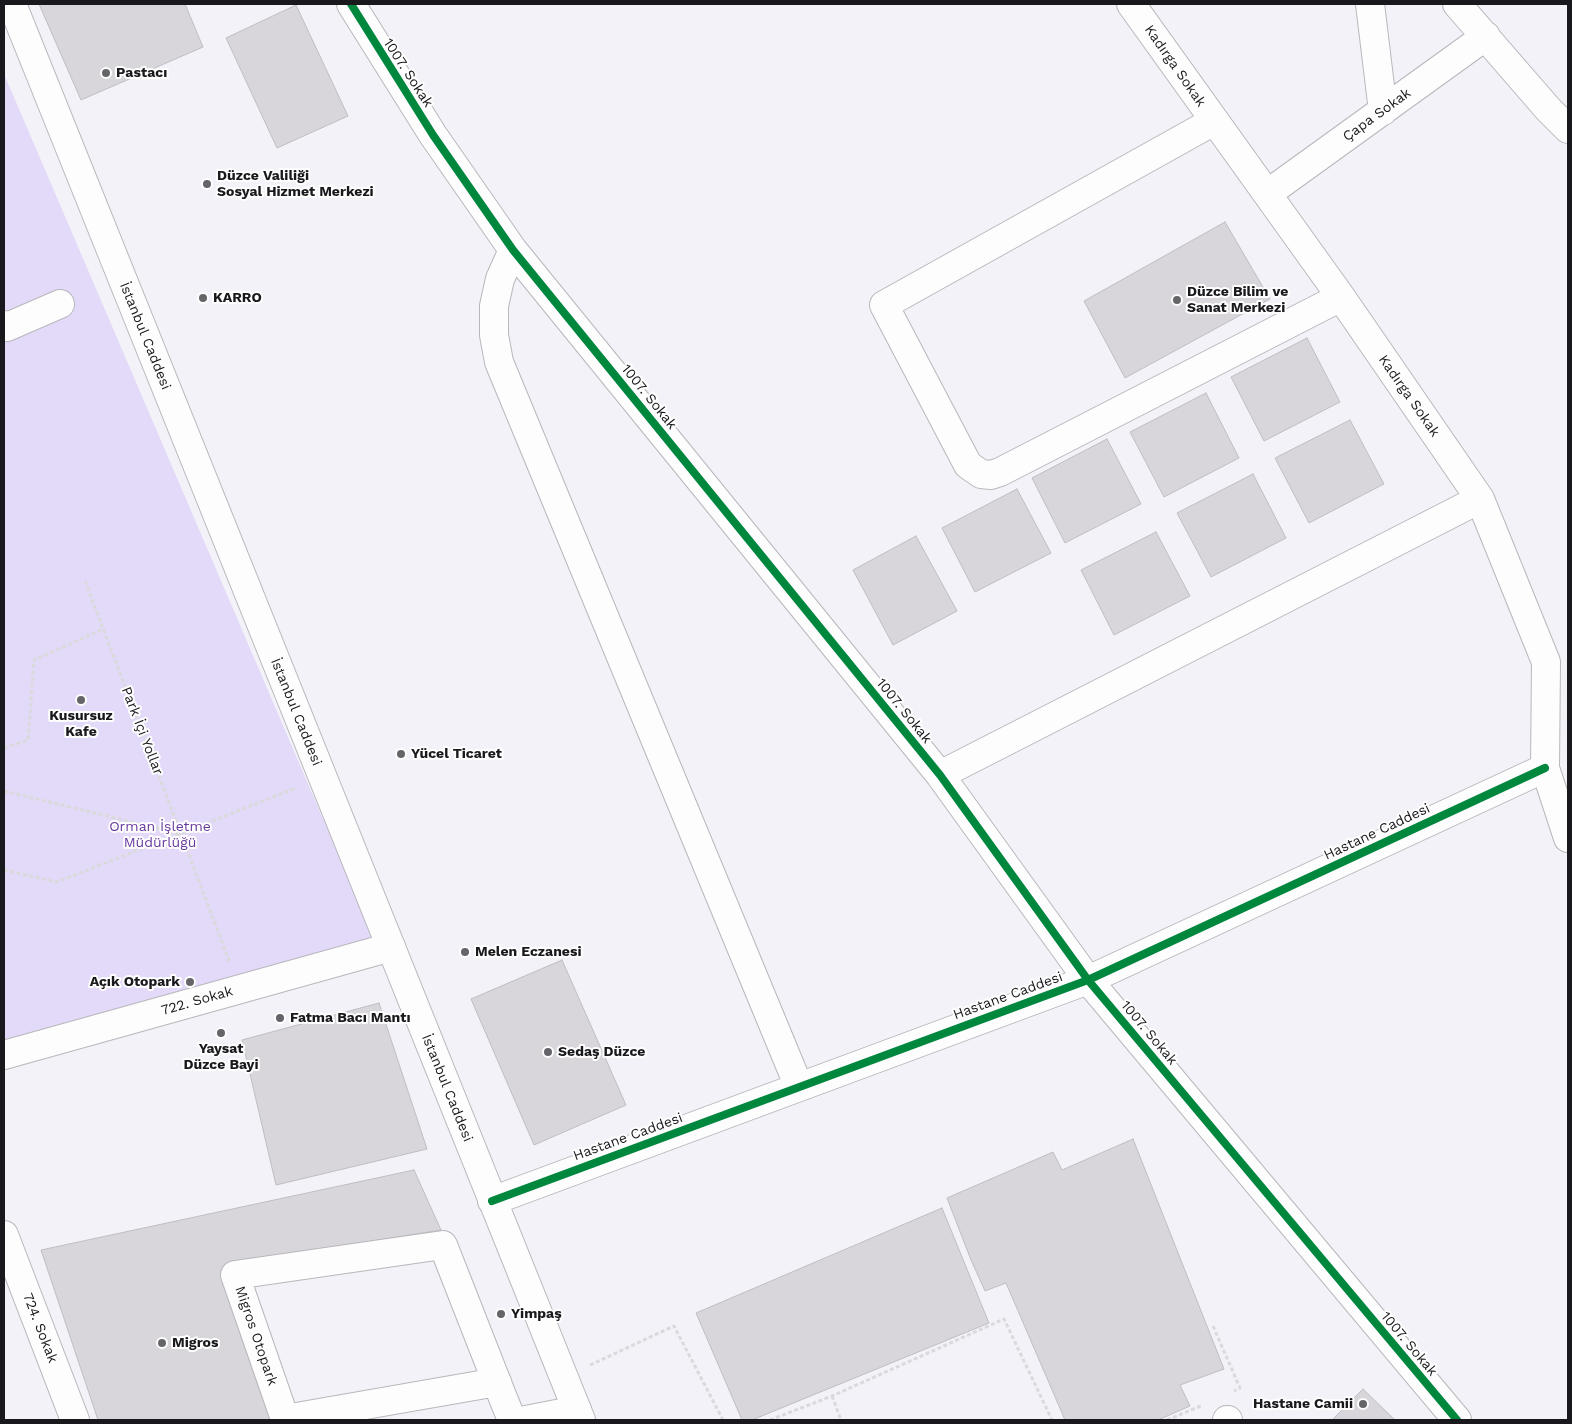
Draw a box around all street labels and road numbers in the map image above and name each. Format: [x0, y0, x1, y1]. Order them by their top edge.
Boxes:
street label: Kadırga Sokak [1141, 22, 1209, 110]
street label: 1007. Sokak [380, 35, 436, 111]
street label: Çapa Sokak [1340, 85, 1414, 145]
street label: İstanbul Caddesi [116, 280, 174, 392]
street label: Kadırga Sokak [1375, 352, 1443, 440]
street label: 1007. Sokak [618, 361, 680, 433]
street label: İstanbul Caddesi [267, 656, 325, 768]
street label: 1007. Sokak [873, 675, 935, 747]
street label: Park İçi Yollar [118, 685, 166, 777]
street label: Hastane Caddesi [1321, 800, 1433, 864]
street label: Hastane Caddesi [951, 968, 1065, 1024]
street label: 722. Sokak [159, 983, 235, 1019]
street label: 1007. Sokak [1117, 997, 1181, 1069]
street label: İstanbul Caddesi [418, 1032, 476, 1144]
street label: Hastane Caddesi [571, 1109, 685, 1165]
street label: Migros Otopark [231, 1284, 281, 1388]
street label: 724. Sokak [19, 1291, 61, 1365]
street label: 1007. Sokak [1377, 1308, 1441, 1380]

